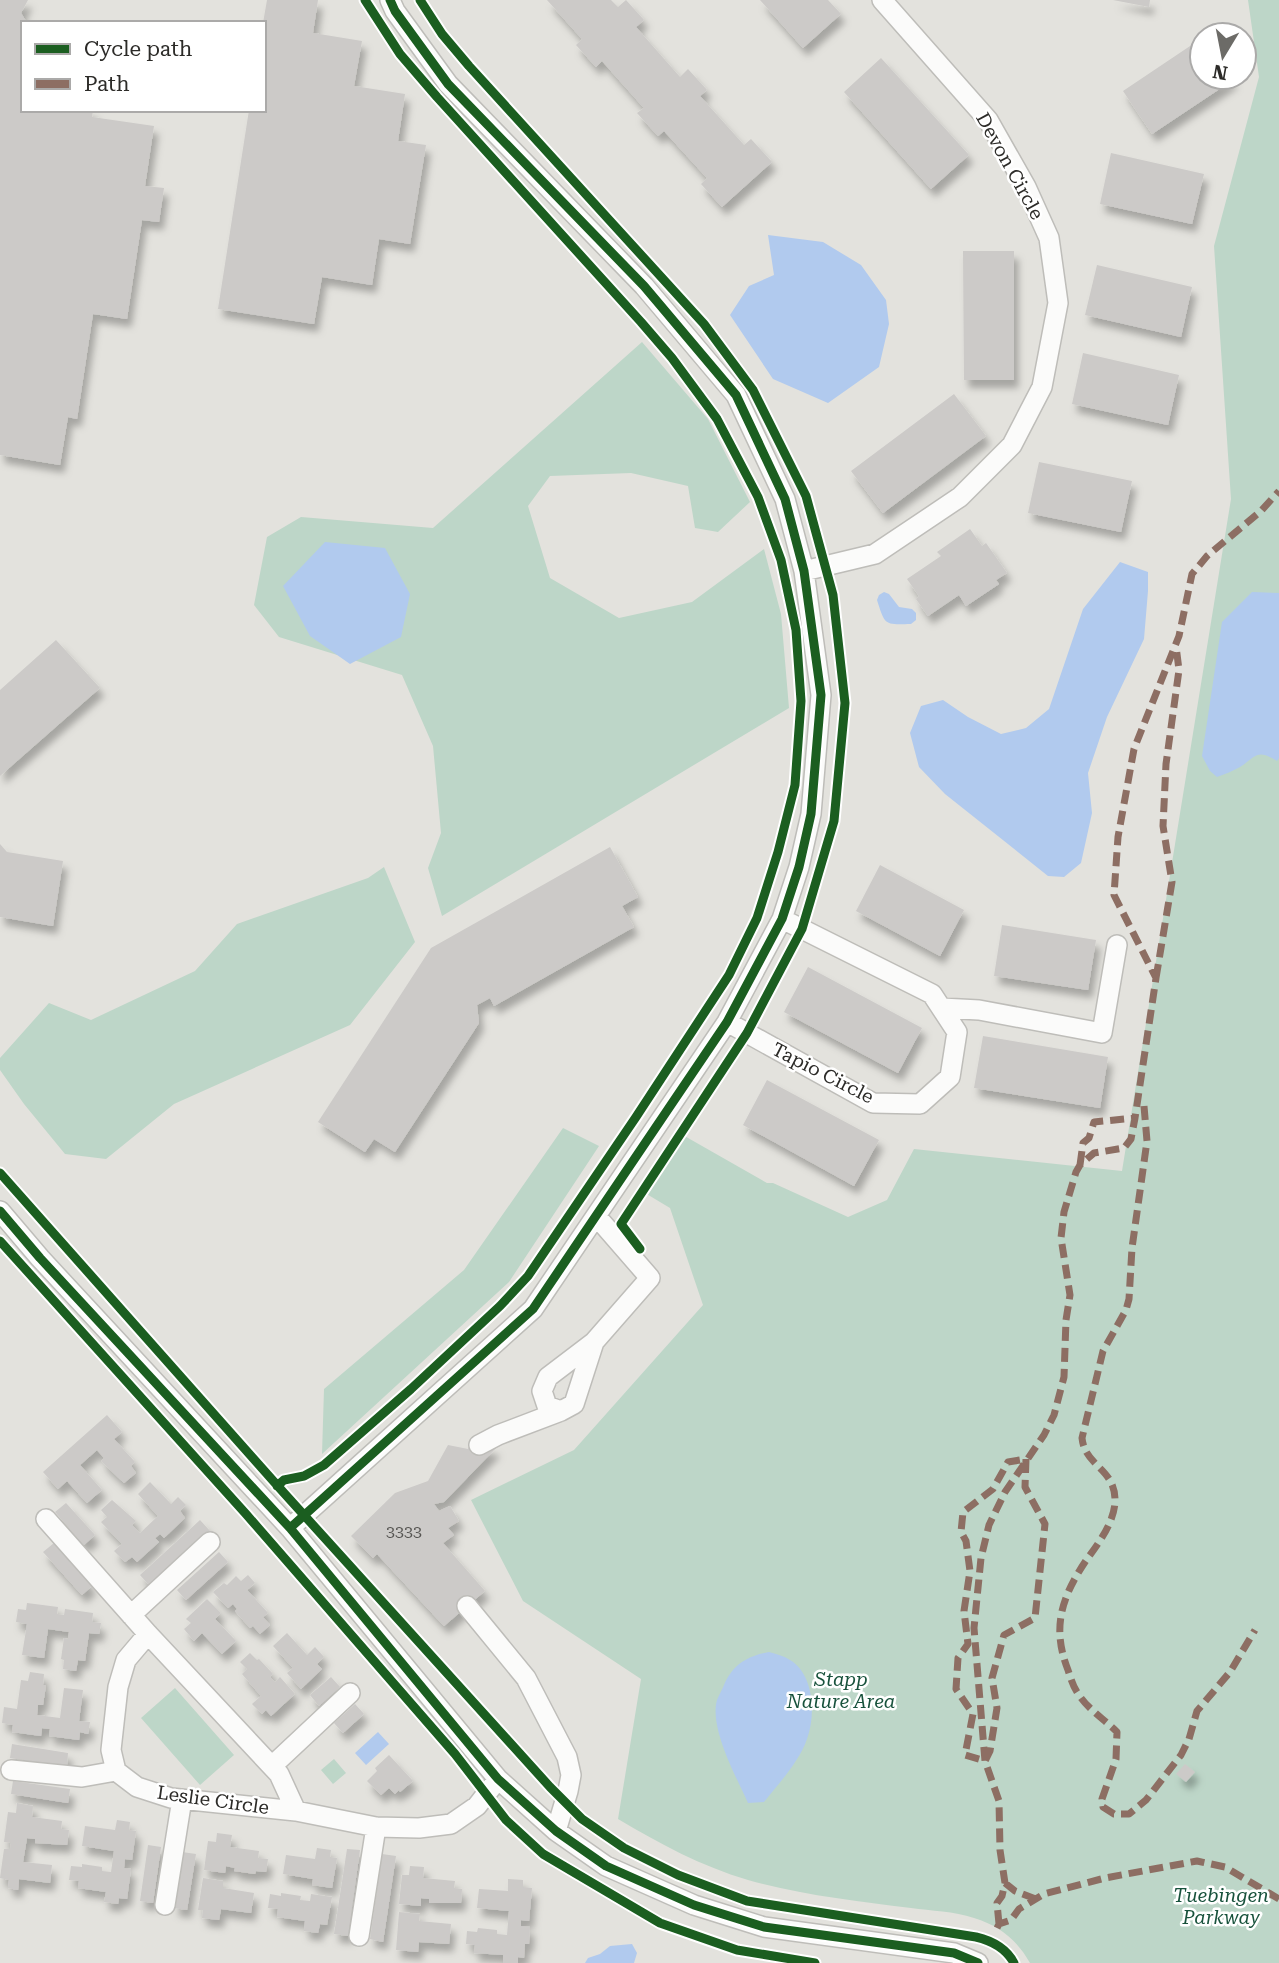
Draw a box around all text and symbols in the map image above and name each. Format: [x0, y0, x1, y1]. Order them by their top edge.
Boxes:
legend [21, 21, 266, 112]
north arrow [1188, 21, 1258, 91]
text: Cycle path [84, 37, 193, 61]
text: N [1211, 60, 1229, 85]
text: Path [84, 72, 130, 96]
street label: Devon Circle [971, 108, 1049, 224]
street label: Tapio Circle [768, 1038, 878, 1108]
house number: 3333 [386, 1522, 422, 1541]
park label: Stapp Nature Area [786, 1668, 895, 1713]
street label: Leslie Circle [155, 1781, 271, 1819]
park label: Tuebingen Parkway [1173, 1884, 1269, 1929]

